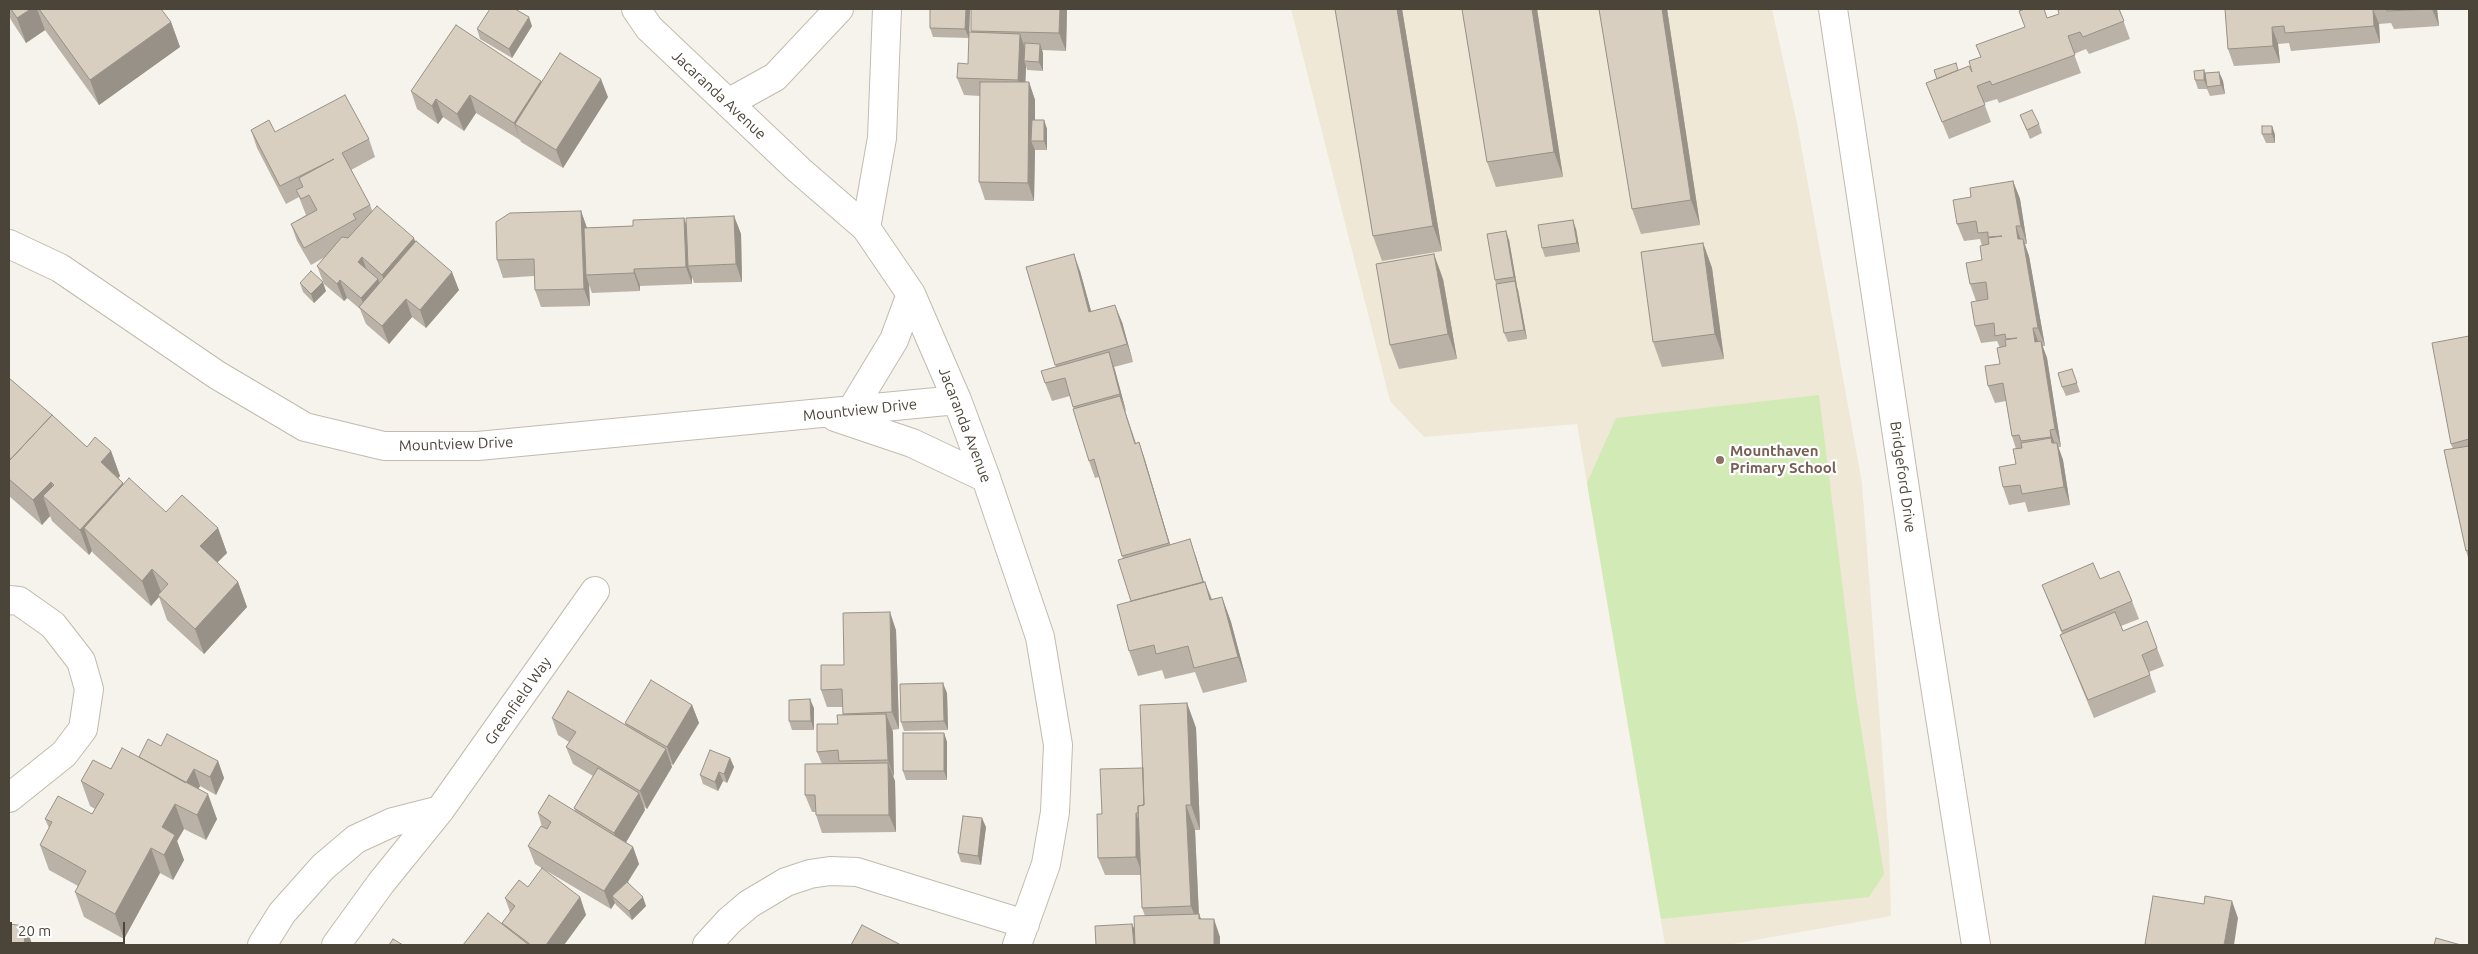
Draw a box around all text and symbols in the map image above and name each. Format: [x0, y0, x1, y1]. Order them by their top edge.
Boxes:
street label: Jacaranda Avenue [668, 47, 770, 143]
street label: Jacaranda Avenue [935, 365, 995, 485]
street label: Mountview Drive [802, 395, 918, 425]
street label: Bridgeford Drive [1886, 420, 1920, 534]
street label: Mountview Drive [398, 433, 514, 455]
place label: Mounthaven Primary School [1730, 442, 1836, 477]
marker: Mounthaven Primary School [1714, 454, 1726, 466]
street label: Greenfield Way [481, 654, 555, 748]
scale bar [12, 912, 128, 944]
text: 20 m [18, 922, 51, 939]

